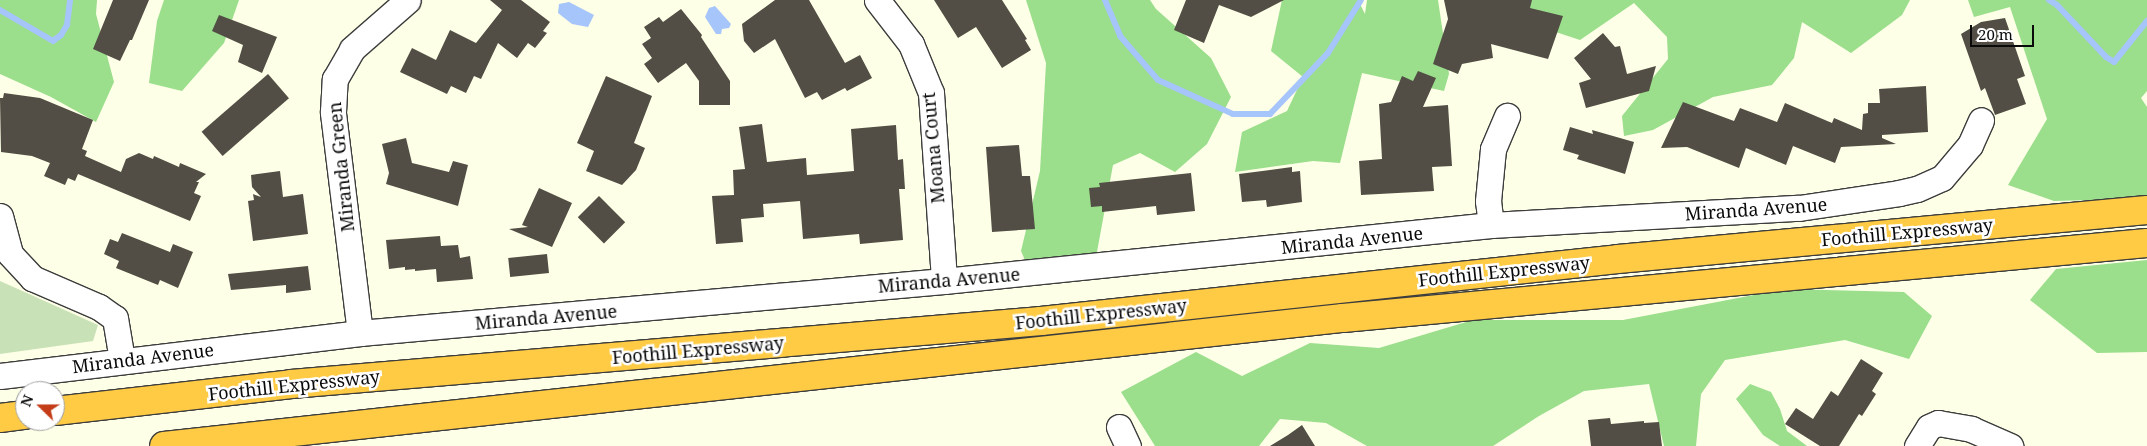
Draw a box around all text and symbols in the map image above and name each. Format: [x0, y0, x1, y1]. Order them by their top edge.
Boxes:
scale bar [1972, 15, 2036, 47]
text: 20 m [1978, 24, 2013, 44]
street label: Moana Court [917, 92, 949, 204]
street label: Miranda Green [323, 101, 359, 233]
street label: Miranda Avenue [1684, 193, 1828, 225]
street label: Foothill Expressway [1820, 214, 1994, 250]
street label: Miranda Avenue [1280, 222, 1424, 258]
street label: Foothill Expressway [1417, 251, 1591, 291]
street label: Miranda Avenue [877, 263, 1021, 297]
street label: Foothill Expressway [1014, 294, 1188, 334]
street label: Miranda Avenue [474, 300, 618, 334]
street label: Foothill Expressway [611, 332, 785, 368]
street label: Miranda Avenue [71, 339, 215, 377]
street label: Foothill Expressway [207, 365, 381, 405]
north arrow [15, 381, 65, 431]
text: N [16, 392, 37, 409]

